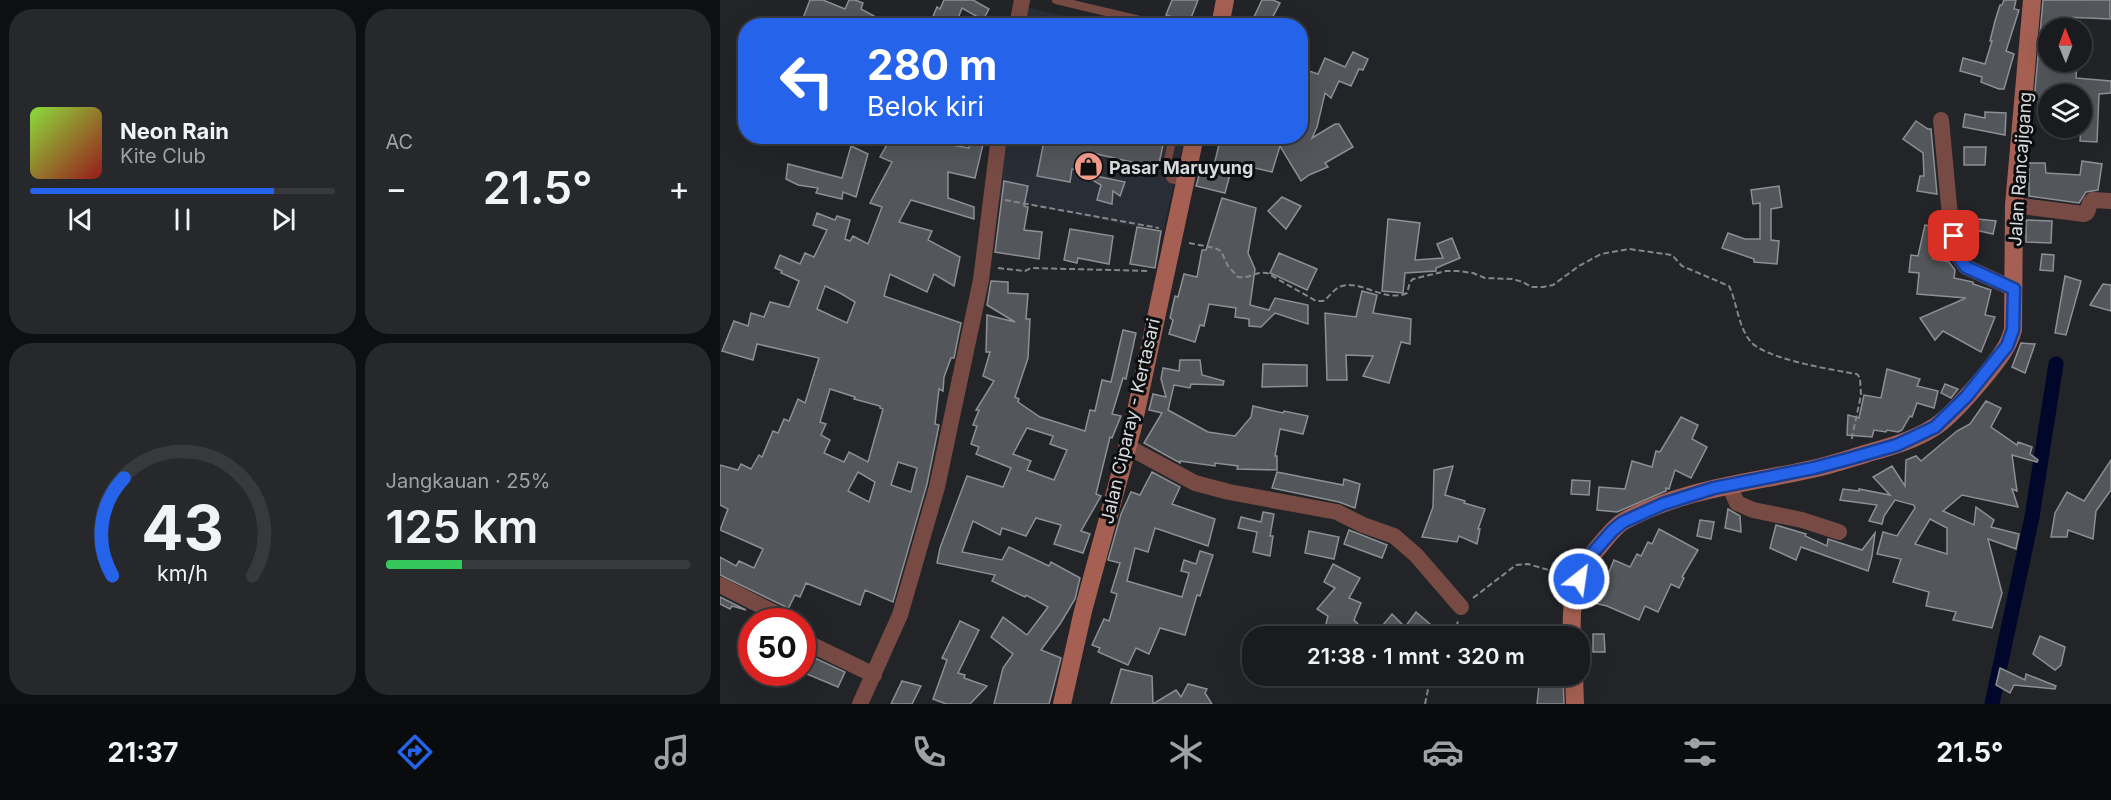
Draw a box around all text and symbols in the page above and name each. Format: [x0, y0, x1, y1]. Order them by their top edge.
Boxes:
north arrow [2038, 18, 2092, 72]
map controls [2038, 18, 2092, 138]
text: 280 m [867, 39, 997, 90]
icon: left [768, 42, 846, 120]
button: layers [2038, 84, 2092, 138]
text: Belok kiri [867, 90, 984, 123]
street label: Jalan Rancajigang [2004, 91, 2036, 247]
text: Neon Rain [120, 118, 229, 144]
text: AC [386, 130, 413, 154]
text: Kite Club [120, 144, 206, 168]
shop icon: Pasar Maruyung [1072, 151, 1104, 183]
place label: Pasar Maruyung [1109, 157, 1253, 178]
text: 21.5° [483, 160, 593, 215]
text: − [386, 168, 407, 208]
text: + [668, 168, 690, 208]
icon: previous [64, 203, 97, 236]
icon: pause [166, 203, 199, 236]
icon: next [267, 203, 300, 236]
pin [1928, 210, 1979, 261]
icon: arrive [1937, 219, 1970, 252]
street label: Jalan Ciparay - Kertasari [1096, 316, 1164, 526]
text: Jangkauan · 25% [386, 469, 550, 493]
text: 43 [141, 490, 223, 565]
text: 125 km [386, 499, 538, 554]
position arrow [1547, 547, 1611, 611]
text: km/h [157, 560, 208, 586]
speed limit sign: 50 [738, 608, 816, 686]
text: 21:38 · 1 mnt · 320 m [1307, 643, 1525, 669]
icon: directions [394, 731, 436, 773]
icon: music [651, 731, 693, 773]
icon: phone [908, 731, 950, 773]
icon: climate [1165, 731, 1207, 773]
icon: car [1422, 731, 1464, 773]
icon: filters [1679, 731, 1721, 773]
text: 21:37 [108, 736, 178, 769]
text: 21.5° [1936, 736, 2003, 769]

